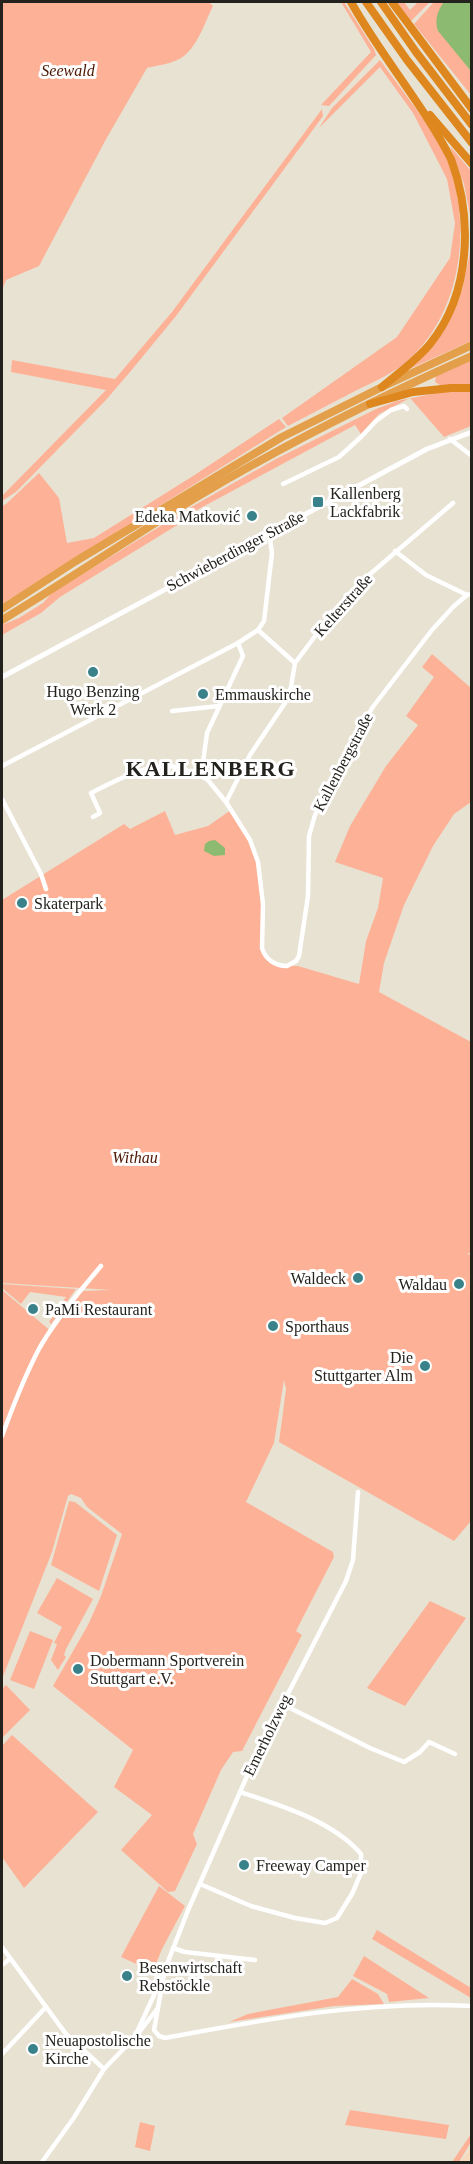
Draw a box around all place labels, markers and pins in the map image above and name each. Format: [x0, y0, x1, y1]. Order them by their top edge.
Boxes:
place label: Kallenberg Lackfabrik [330, 485, 401, 520]
marker: Kallenberg Lackfabrik [311, 495, 325, 509]
place label: Edeka Matković [135, 508, 240, 525]
marker: Edeka Matković [245, 509, 259, 523]
marker: Hugo Benzing Werk 2 [86, 665, 100, 679]
place label: Hugo Benzing Werk 2 [47, 683, 139, 718]
place label: Emmauskirche [215, 686, 311, 703]
marker: Emmauskirche [196, 687, 210, 701]
place label: Skaterpark [34, 895, 103, 913]
marker: Skaterpark [15, 896, 29, 910]
place label: Waldeck [290, 1270, 346, 1287]
marker: Waldeck [351, 1271, 365, 1285]
place label: Waldau [399, 1276, 447, 1293]
marker: Waldau [452, 1277, 466, 1291]
place label: PaMi Restaurant [45, 1301, 153, 1318]
marker: PaMi Restaurant [26, 1302, 40, 1316]
place label: Sporthaus [285, 1318, 349, 1336]
marker: Sporthaus [266, 1319, 280, 1333]
place label: Die Stuttgarter Alm [314, 1349, 414, 1385]
marker: Die Stuttgarter Alm [418, 1359, 432, 1373]
place label: Dobermann Sportverein Stuttgart e.V. [90, 1652, 244, 1688]
marker: Dobermann Sportverein Stuttgart e.V. [71, 1662, 85, 1676]
place label: Freeway Camper [256, 1857, 366, 1875]
marker: Freeway Camper [237, 1858, 251, 1872]
place label: Besenwirtschaft Rebstöckle [139, 1959, 243, 1994]
marker: Besenwirtschaft Rebstöckle [120, 1969, 134, 1983]
place label: Neuapostolische Kirche [45, 2032, 151, 2067]
marker: Neuapostolische Kirche [26, 2042, 40, 2056]

